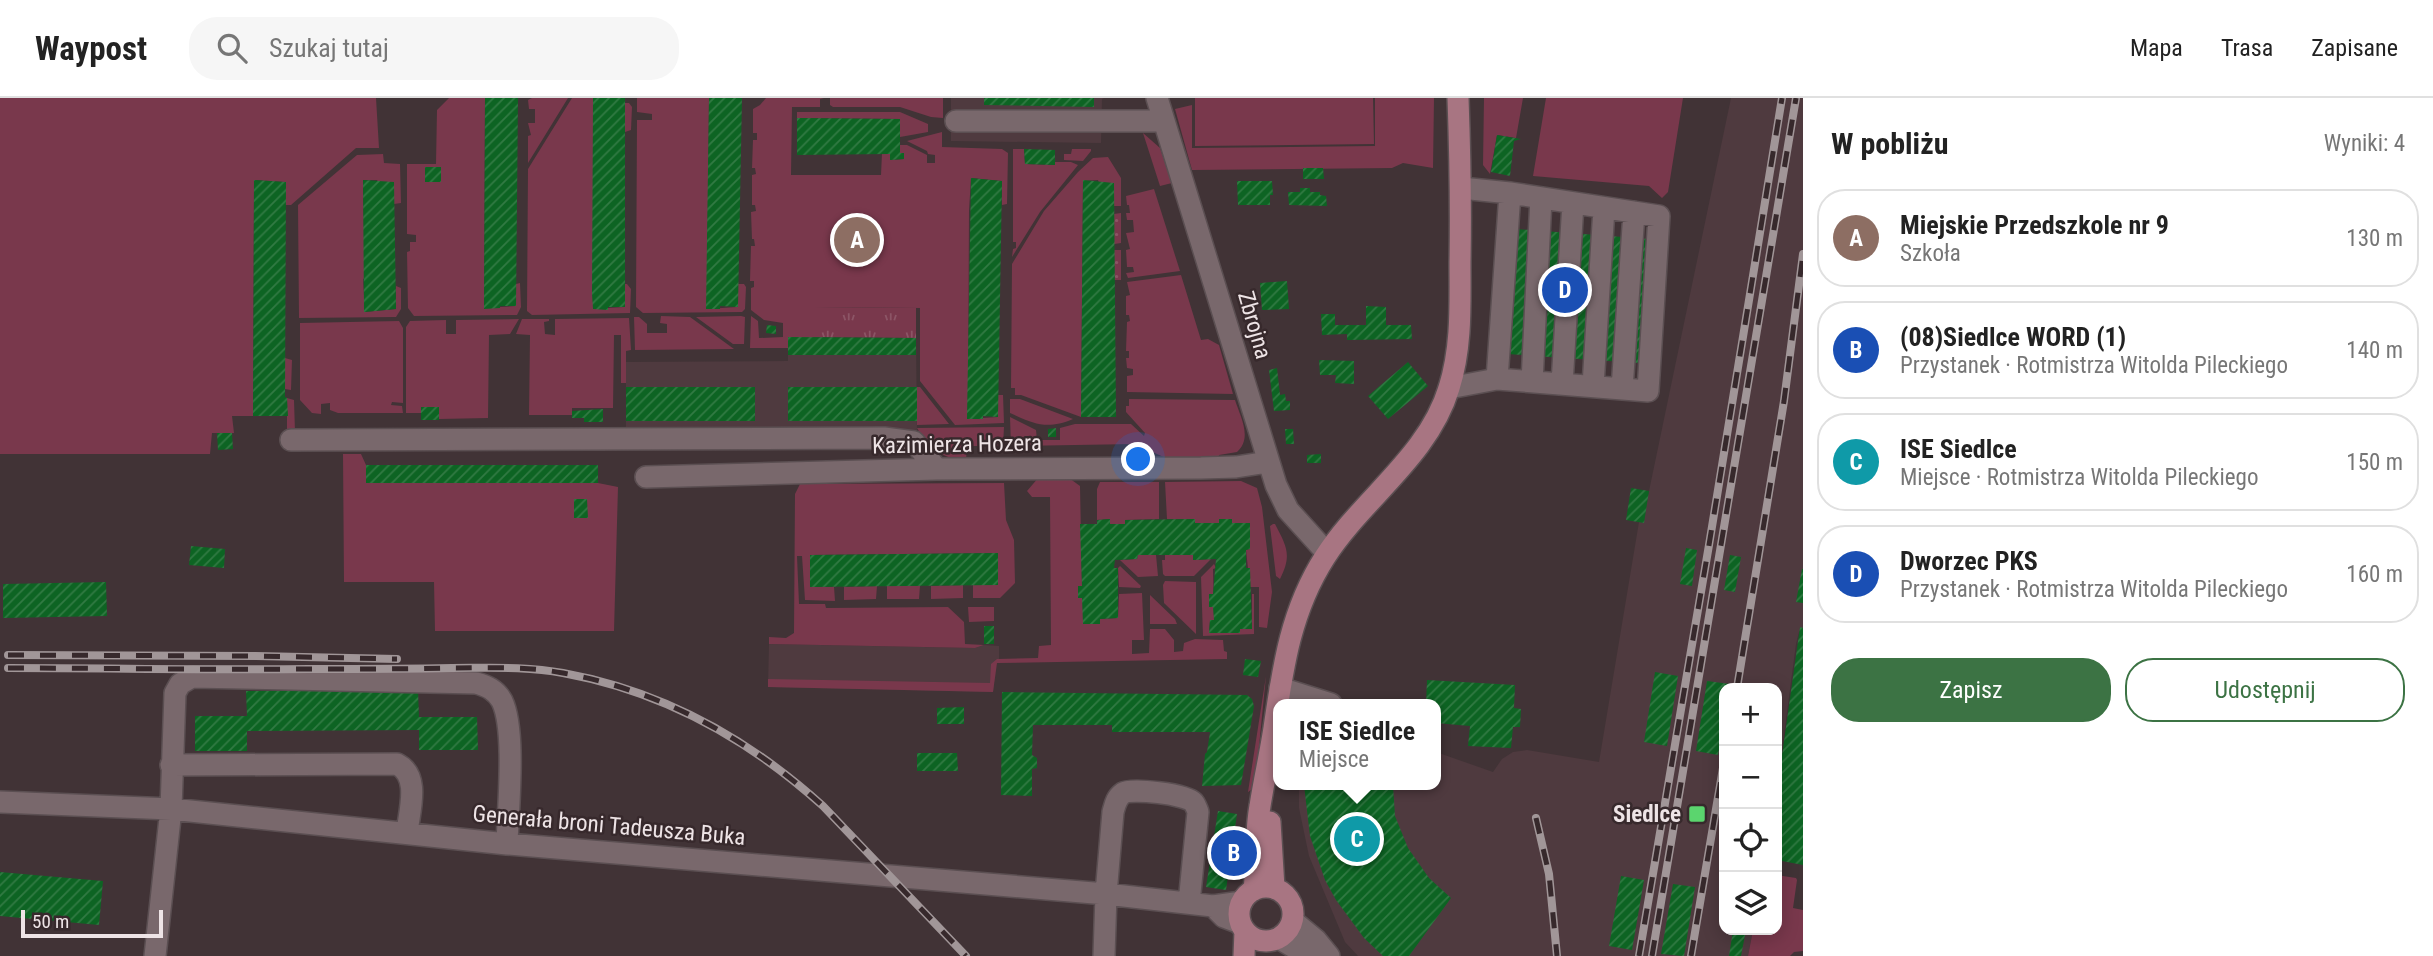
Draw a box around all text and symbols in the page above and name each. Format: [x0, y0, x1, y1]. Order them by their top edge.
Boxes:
search box [189, 17, 679, 80]
text: Waypost [35, 29, 147, 68]
icon: search [213, 29, 251, 67]
text: Szukaj tutaj [269, 33, 389, 63]
text: Mapa [2130, 34, 2183, 62]
text: Trasa [2221, 34, 2273, 62]
text: Zapisane [2311, 34, 2398, 62]
text: W pobliżu [1831, 126, 1948, 161]
text: Wyniki: 4 [2324, 130, 2405, 157]
text: Miejskie Przedszkole nr 9 [1900, 210, 2169, 240]
pin: A [834, 214, 880, 266]
text: A [1849, 225, 1863, 252]
text: 130 m [2346, 225, 2403, 252]
text: Szkoła [1900, 240, 1961, 267]
pin: D [1542, 264, 1588, 316]
street label: Zbrojna [1232, 288, 1277, 362]
text: (08)Siedlce WORD (1) [1900, 322, 2126, 352]
text: B [1850, 337, 1862, 364]
text: 140 m [2346, 337, 2403, 364]
text: Przystanek · Rotmistrza Witolda Pileckiego [1900, 352, 2288, 379]
street label: Kazimierza Hozera [872, 430, 1042, 459]
text: ISE Siedlce [1900, 434, 2017, 464]
your location [1121, 442, 1155, 476]
text: C [1849, 449, 1863, 476]
text: 150 m [2346, 449, 2403, 476]
text: Miejsce · Rotmistrza Witolda Pileckiego [1900, 464, 2258, 491]
text: Dworzec PKS [1900, 546, 2038, 576]
text: D [1850, 561, 1863, 588]
text: 160 m [2346, 561, 2403, 588]
text: Przystanek · Rotmistrza Witolda Pileckiego [1900, 576, 2288, 603]
button: Zapisz [1831, 658, 2111, 722]
button: Udostępnij [2125, 658, 2405, 722]
map controls [1719, 683, 1782, 935]
button: + [1719, 683, 1782, 746]
popup [1273, 699, 1441, 790]
text: ISE Siedlce [1299, 716, 1415, 746]
text: Miejsce [1299, 746, 1369, 773]
button: − [1719, 746, 1782, 809]
street label: Generała broni Tadeusza Buka [471, 800, 747, 851]
place label: Siedlce [1613, 801, 1681, 828]
marker: Siedlce [1687, 804, 1707, 824]
button: locate [1719, 809, 1782, 872]
pin: C [1334, 813, 1380, 865]
pin: B [1211, 827, 1257, 879]
button: layers [1719, 872, 1782, 935]
scale bar [21, 907, 163, 939]
text: 50 m [32, 910, 69, 933]

